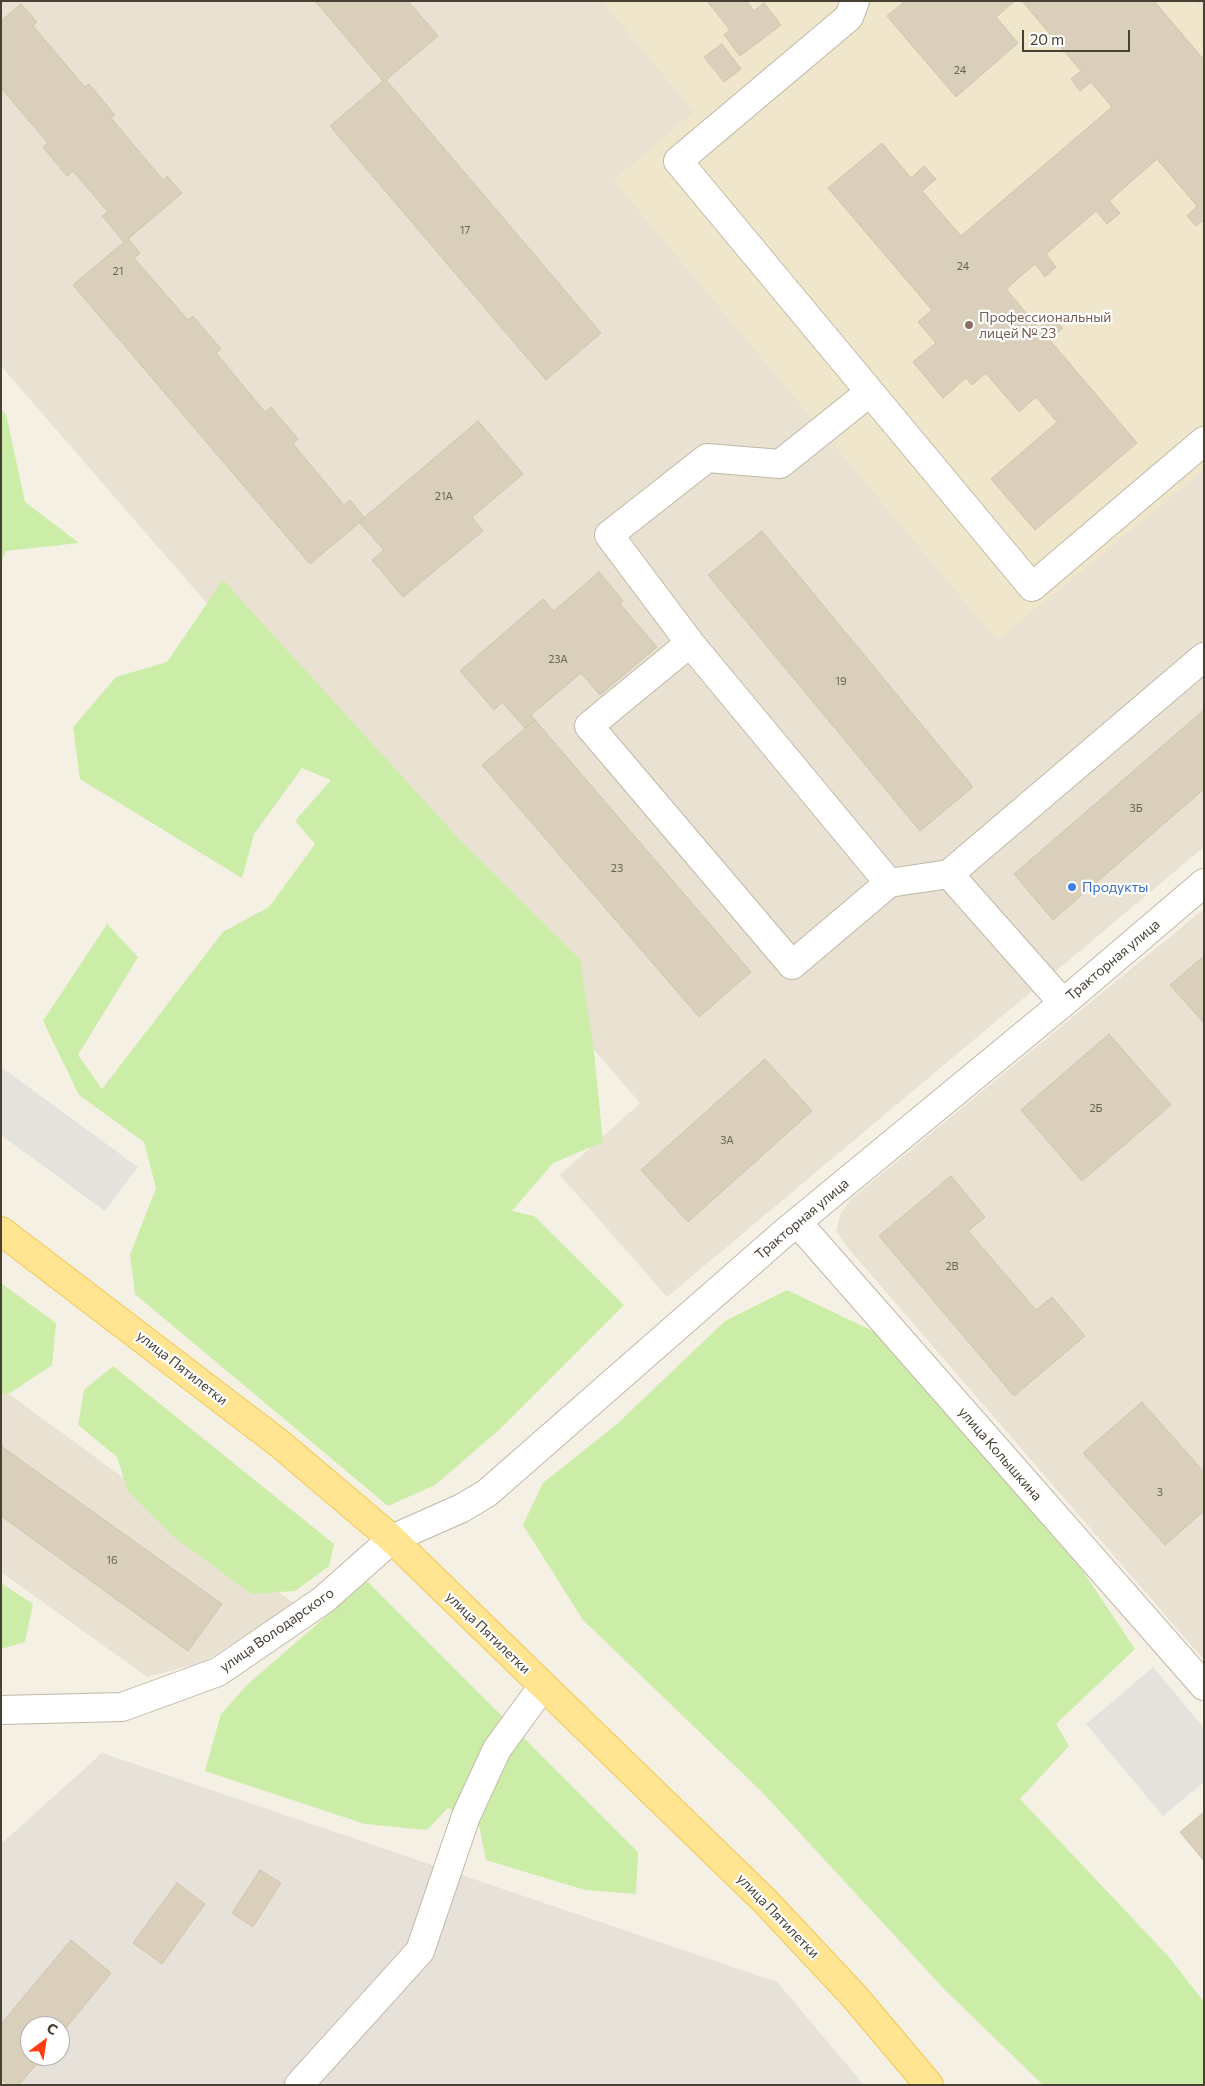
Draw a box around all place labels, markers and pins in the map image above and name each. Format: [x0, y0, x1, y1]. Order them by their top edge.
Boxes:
place label: Профессиональный лицей № 23 [979, 309, 1111, 342]
marker: Профессиональный лицей № 23 [963, 319, 975, 331]
place label: Продукты [1082, 879, 1148, 895]
marker: Продукты [1066, 881, 1078, 893]

